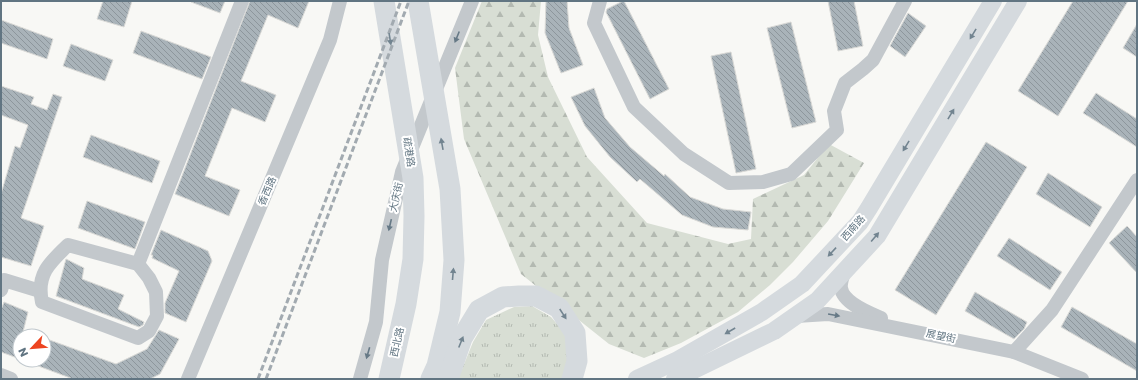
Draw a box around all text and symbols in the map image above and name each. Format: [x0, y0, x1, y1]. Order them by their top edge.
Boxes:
one-way arrow [969, 28, 976, 40]
one-way arrow [454, 32, 460, 43]
one-way arrow [388, 33, 394, 46]
one-way arrow [947, 108, 954, 120]
street label: 疏港路 [399, 136, 419, 168]
one-way arrow [439, 138, 445, 150]
one-way arrow [902, 141, 910, 151]
street label: 香西路 [254, 174, 280, 208]
street label: 大庆街 [385, 181, 407, 213]
street label: 西南路 [837, 212, 869, 244]
one-way arrow [387, 219, 393, 231]
one-way arrow [871, 231, 880, 242]
one-way arrow [827, 247, 836, 257]
one-way arrow [450, 267, 457, 280]
one-way arrow [559, 308, 566, 320]
one-way arrow [828, 312, 841, 318]
street label: 西北路 [386, 326, 408, 358]
street label: 展望街 [925, 326, 957, 346]
one-way arrow [724, 327, 736, 334]
north arrow [12, 328, 52, 368]
one-way arrow [458, 337, 464, 348]
text: N [14, 345, 32, 360]
one-way arrow [365, 347, 371, 359]

